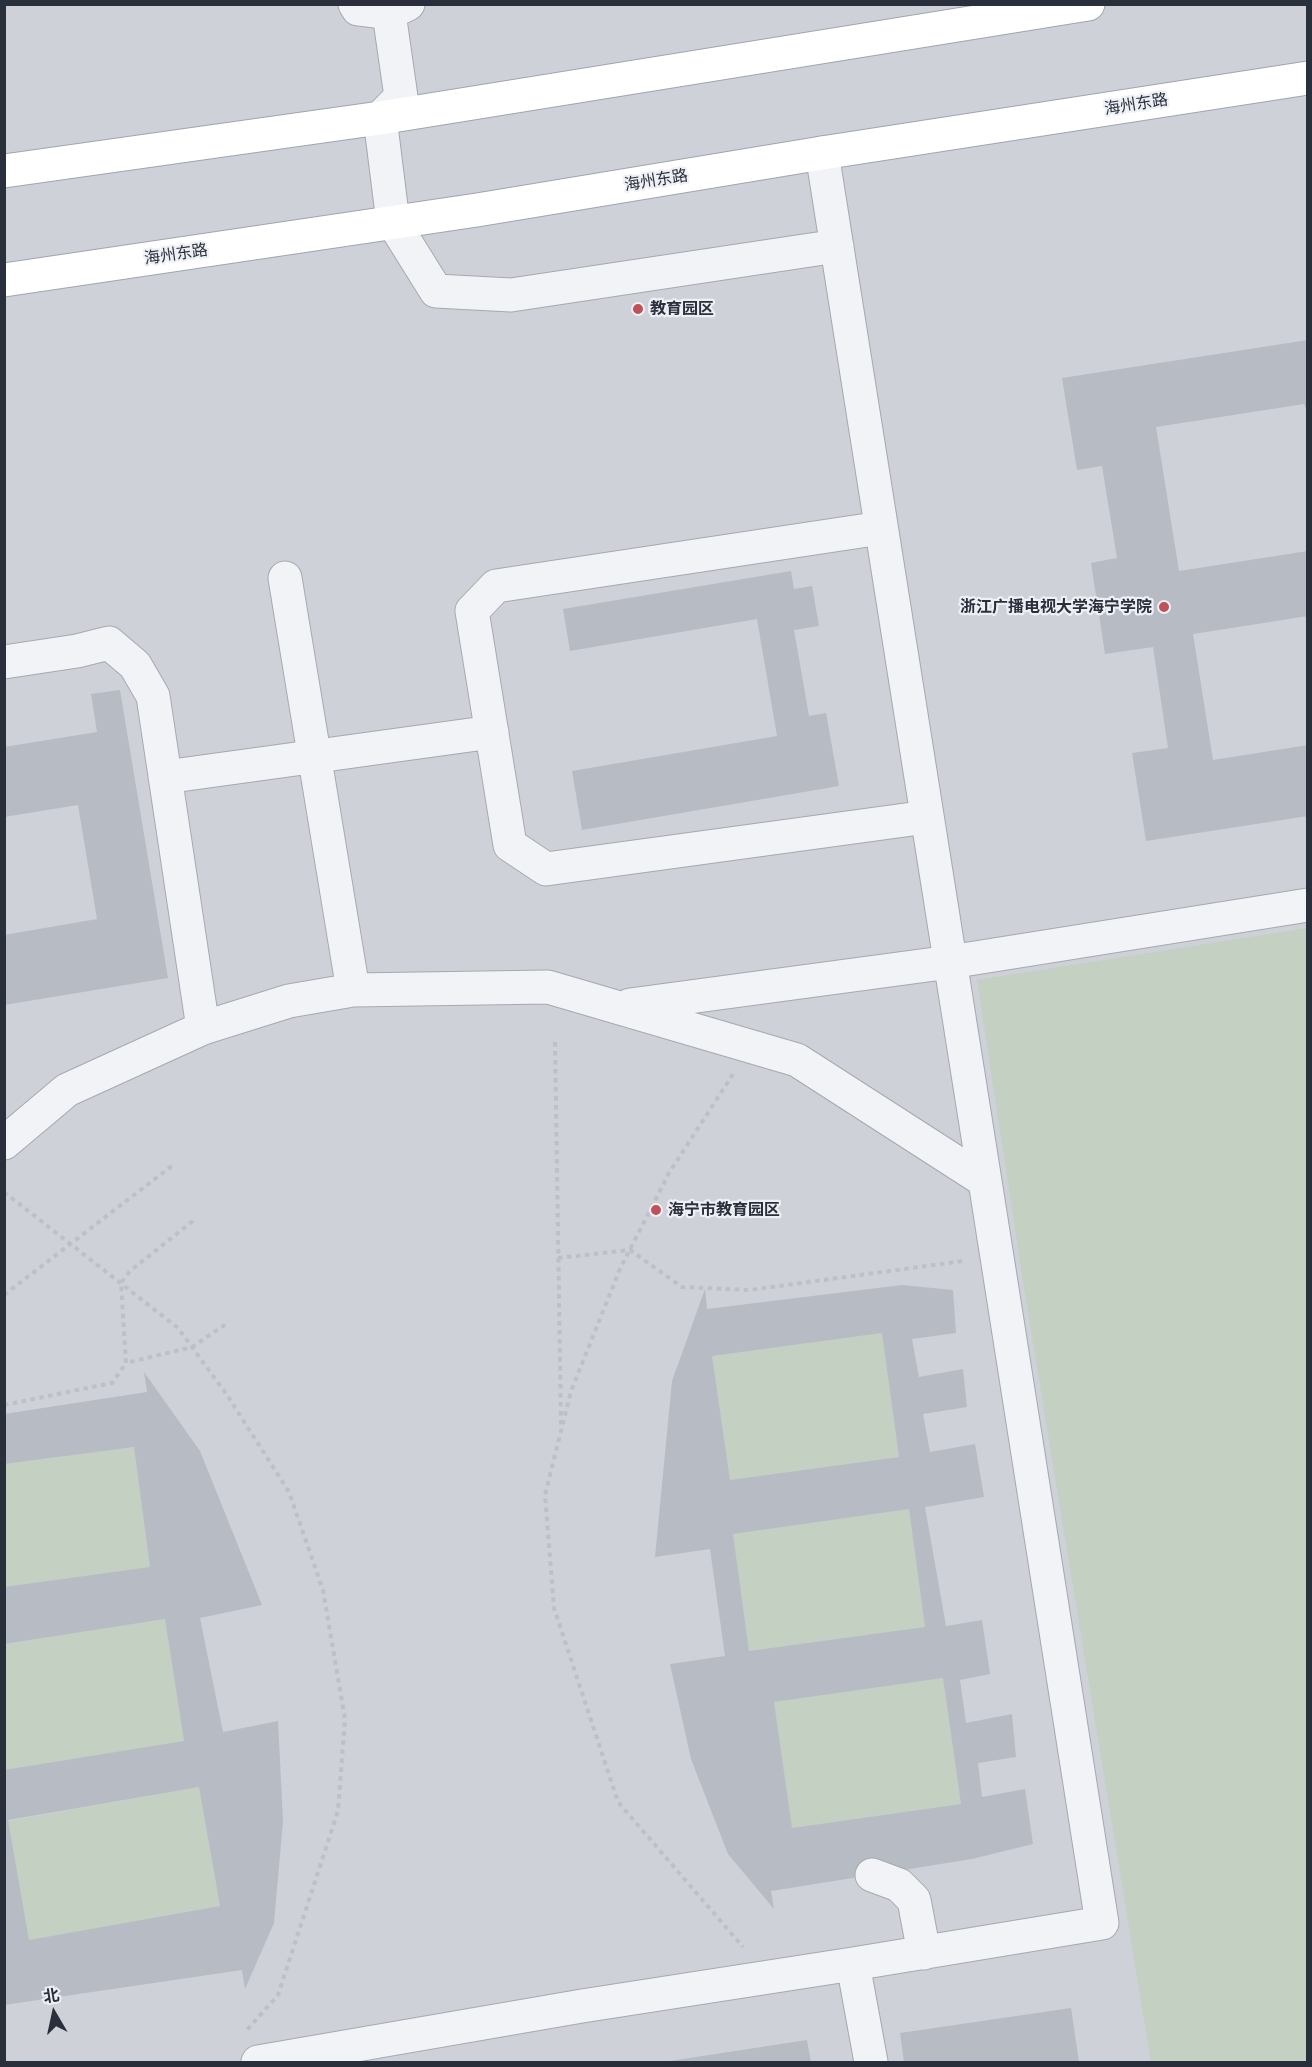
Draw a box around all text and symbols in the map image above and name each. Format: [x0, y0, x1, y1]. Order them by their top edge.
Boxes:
street label: 海州东路 [1103, 90, 1169, 118]
street label: 海州东路 [623, 166, 689, 194]
street label: 海州东路 [143, 240, 209, 268]
place label: 教育园区 [650, 299, 714, 319]
marker: 教育园区 [631, 302, 645, 316]
place label: 浙江广播电视大学海宁学院 [960, 597, 1152, 617]
marker: 浙江广播电视大学海宁学院 [1157, 600, 1171, 614]
place label: 海宁市教育园区 [668, 1200, 780, 1220]
marker: 海宁市教育园区 [649, 1203, 663, 1217]
north arrow [24, 1983, 84, 2043]
text: 北 [42, 1984, 60, 2005]

